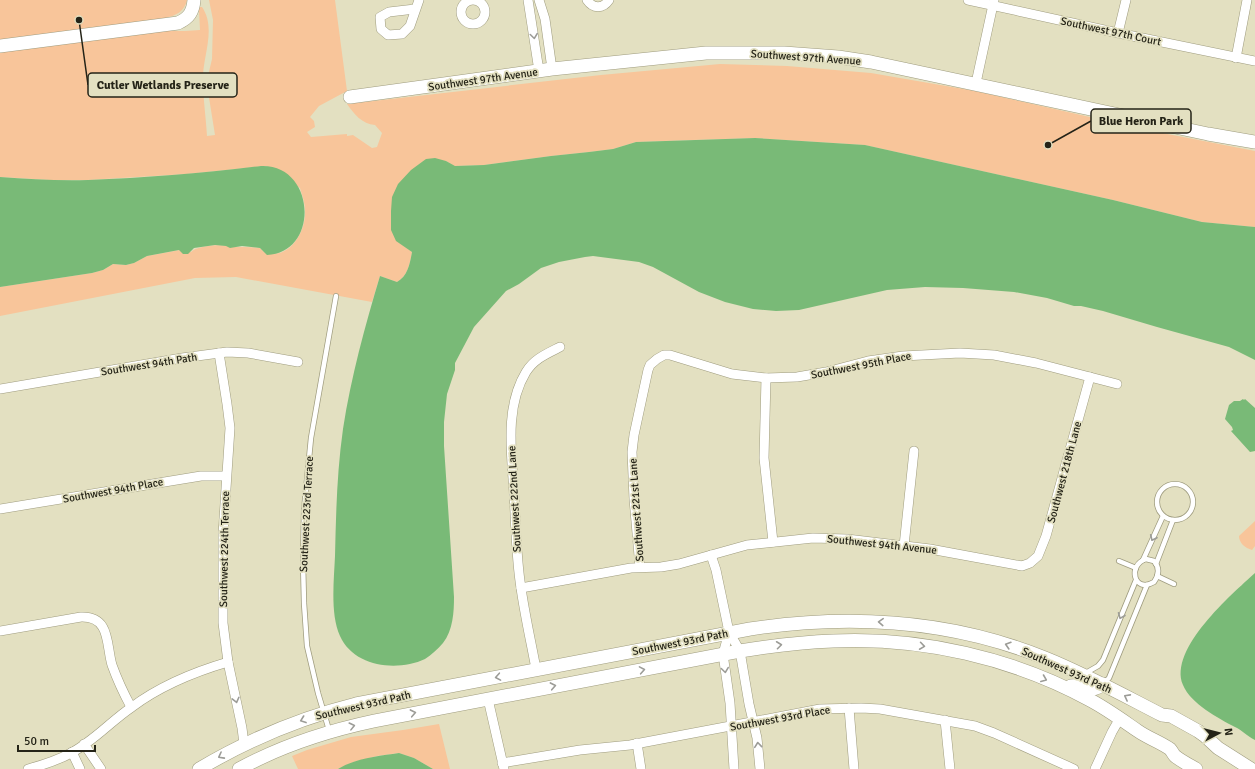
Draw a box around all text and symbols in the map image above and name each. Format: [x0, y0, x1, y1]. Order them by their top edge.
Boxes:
street label: Southwest 97th Court [1059, 14, 1163, 49]
one-way arrow [529, 33, 538, 39]
street label: Southwest 97th Avenue [750, 47, 862, 68]
street label: Southwest 97th Avenue [427, 65, 539, 94]
callout: Cutler Wetlands Preserve [88, 73, 237, 97]
text: Cutler Wetlands Preserve [97, 78, 229, 93]
callout: Blue Heron Park [1091, 109, 1191, 133]
text: Blue Heron Park [1099, 114, 1184, 129]
street label: Southwest 95th Place [810, 349, 912, 382]
street label: Southwest 94th Path [100, 350, 198, 379]
street label: Southwest 218th Lane [1045, 420, 1084, 524]
street label: Southwest 222nd Lane [505, 445, 524, 553]
street label: Southwest 223rd Terrace [297, 456, 316, 572]
street label: Southwest 221st Lane [626, 458, 647, 562]
street label: Southwest 94th Place [62, 475, 164, 506]
street label: Southwest 224th Terrace [217, 491, 232, 607]
street label: Southwest 94th Avenue [826, 532, 938, 557]
one-way arrow [1150, 534, 1158, 541]
one-way arrow [1118, 612, 1126, 619]
one-way arrow [878, 617, 884, 626]
street label: Southwest 93rd Path [631, 627, 729, 658]
one-way arrow [776, 641, 782, 650]
one-way arrow [919, 641, 925, 650]
one-way arrow [1005, 641, 1012, 650]
street label: Southwest 93rd Path [1020, 645, 1114, 696]
one-way arrow [639, 666, 645, 675]
one-way arrow [720, 667, 729, 674]
one-way arrow [494, 672, 501, 680]
one-way arrow [1040, 674, 1047, 682]
one-way arrow [550, 683, 557, 691]
street label: Southwest 93rd Path [314, 688, 412, 723]
one-way arrow [1124, 694, 1132, 702]
one-way arrow [231, 697, 239, 703]
street label: Southwest 93rd Place [729, 703, 831, 734]
one-way arrow [410, 709, 416, 718]
north arrow [1199, 713, 1239, 753]
one-way arrow [299, 715, 306, 724]
one-way arrow [349, 722, 355, 730]
scale bar [18, 727, 95, 753]
text: N [1222, 727, 1235, 736]
text: 50 m [24, 734, 49, 749]
one-way arrow [754, 742, 763, 748]
one-way arrow [218, 751, 225, 759]

